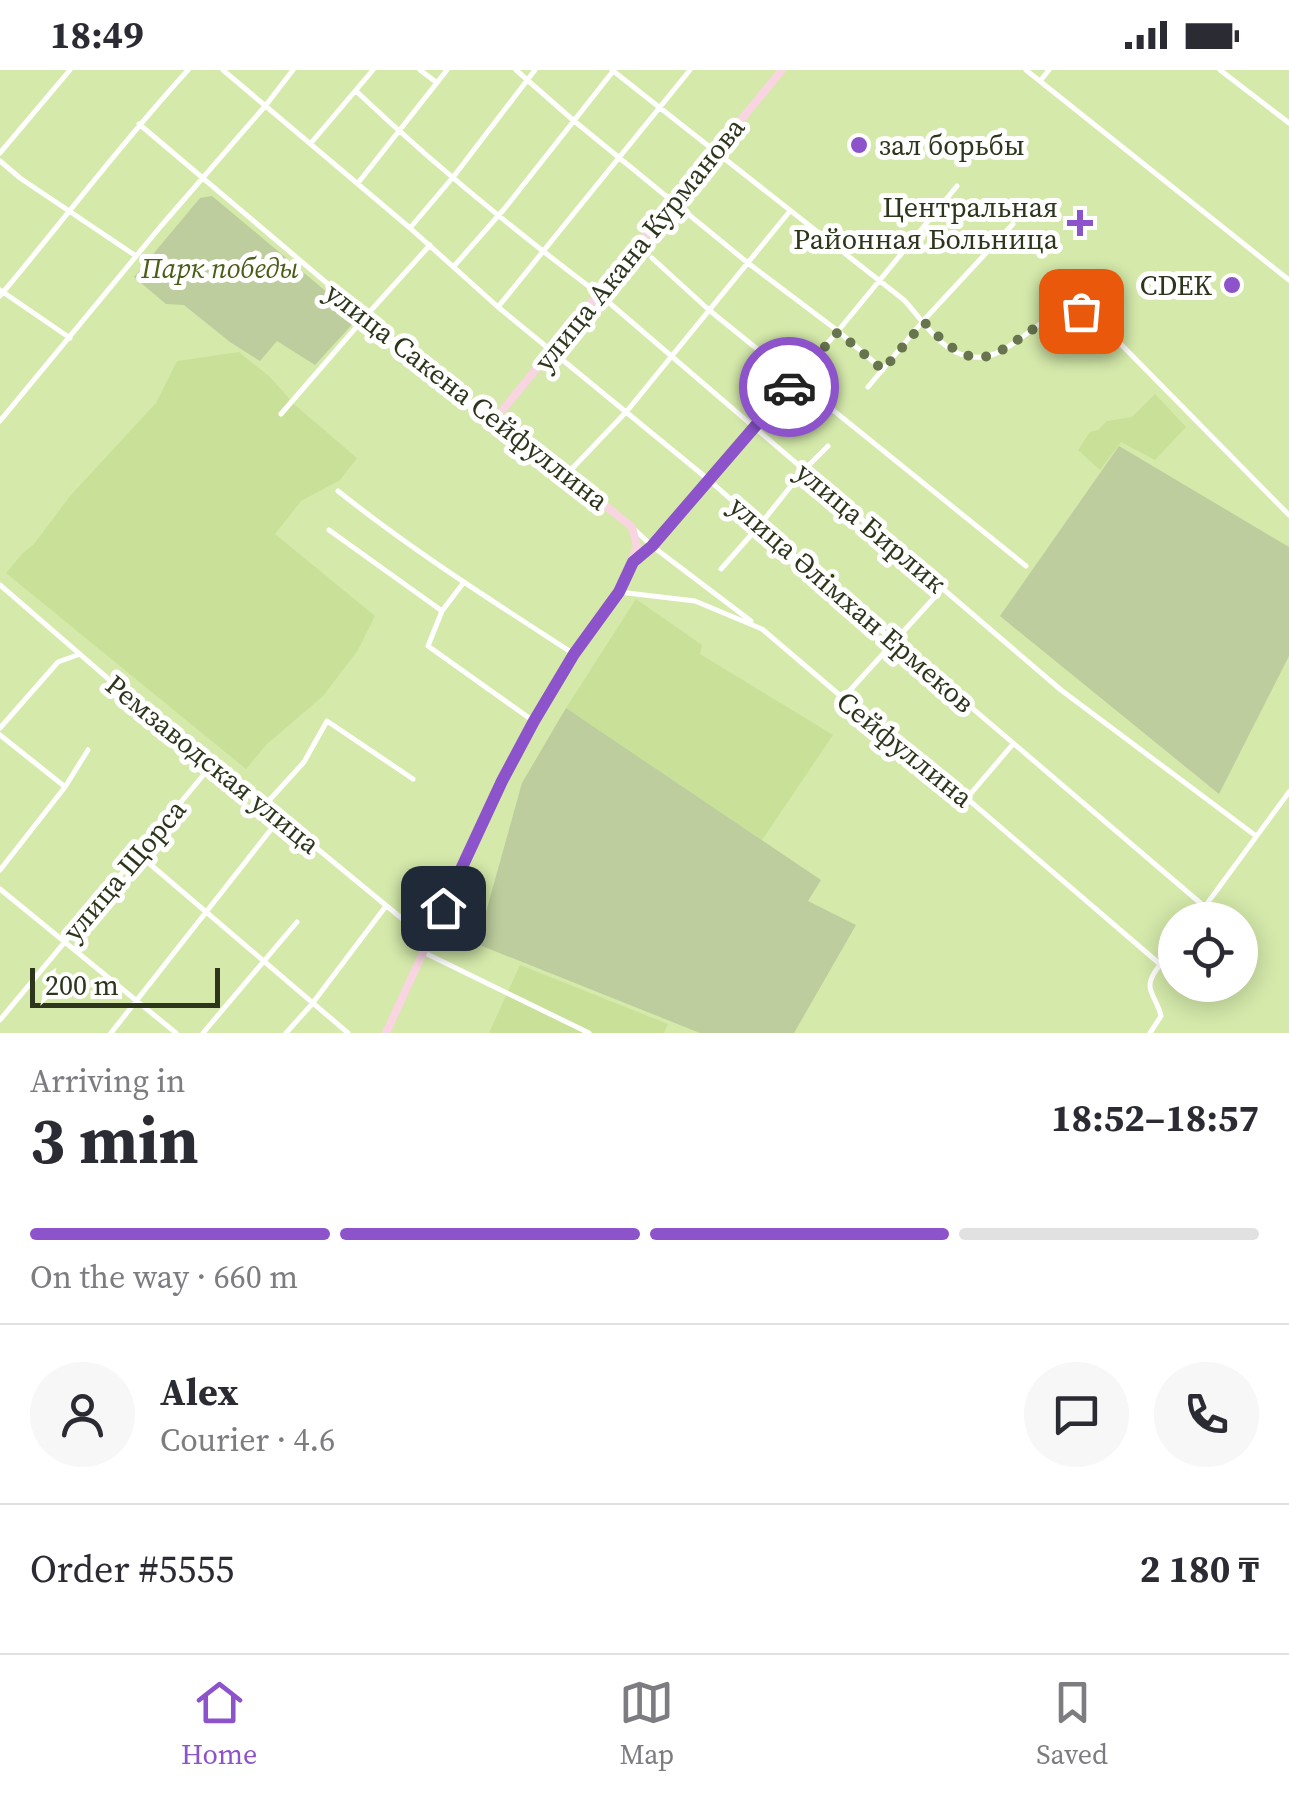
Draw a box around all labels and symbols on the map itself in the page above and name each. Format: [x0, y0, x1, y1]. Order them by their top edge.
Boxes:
street label: улица Акана Курманова [525, 109, 754, 379]
place label: зал борьбы [879, 126, 1025, 164]
marker: зал борьбы [848, 134, 870, 156]
place label: Центральная Районная Больница [793, 188, 1059, 258]
marker: Центральная Районная Больница [1067, 210, 1093, 236]
park label: Парк победы [140, 249, 299, 287]
place label: CDEK [1140, 266, 1212, 304]
pin [1039, 269, 1124, 354]
street label: улица Сакена Сейфуллина [317, 273, 617, 519]
marker: CDEK [1221, 274, 1243, 296]
courier [739, 337, 839, 437]
street label: улица Бирлик [788, 453, 955, 602]
street label: улица Әлімхан Ермеков [721, 487, 983, 721]
street label: Ремзаводская улица [98, 666, 329, 863]
street label: Сейфуллина [829, 682, 982, 816]
street label: улица Щорса [54, 791, 195, 949]
pin [401, 866, 486, 951]
scale bar [30, 963, 220, 1008]

